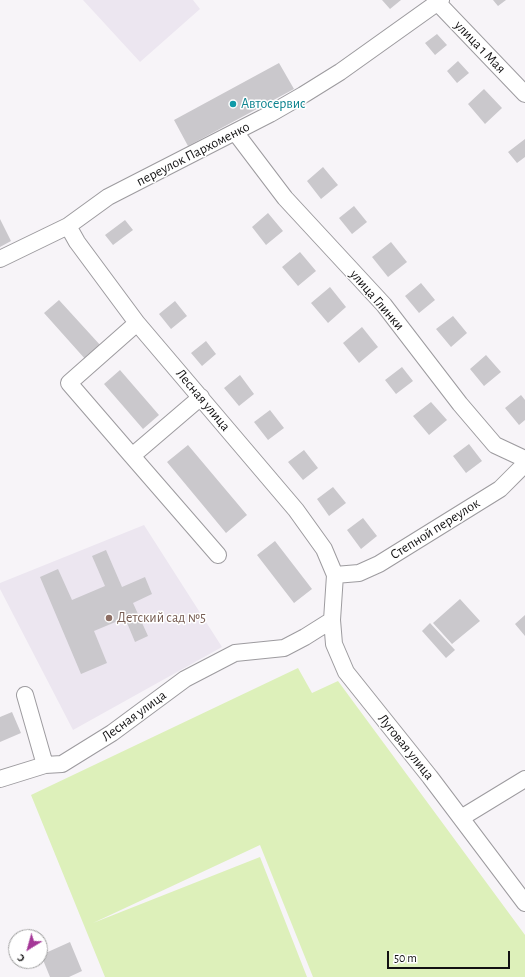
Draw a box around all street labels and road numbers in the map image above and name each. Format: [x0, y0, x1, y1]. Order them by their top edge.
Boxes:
street label: улица 1 Мая [451, 17, 509, 77]
street label: переулок Пархоменко [133, 118, 253, 190]
street label: улица Глинки [346, 266, 408, 334]
street label: Лесная улица [172, 366, 234, 434]
street label: Степной переулок [387, 495, 483, 563]
street label: Лесная улица [98, 687, 170, 745]
street label: Луговая улица [374, 711, 438, 783]

